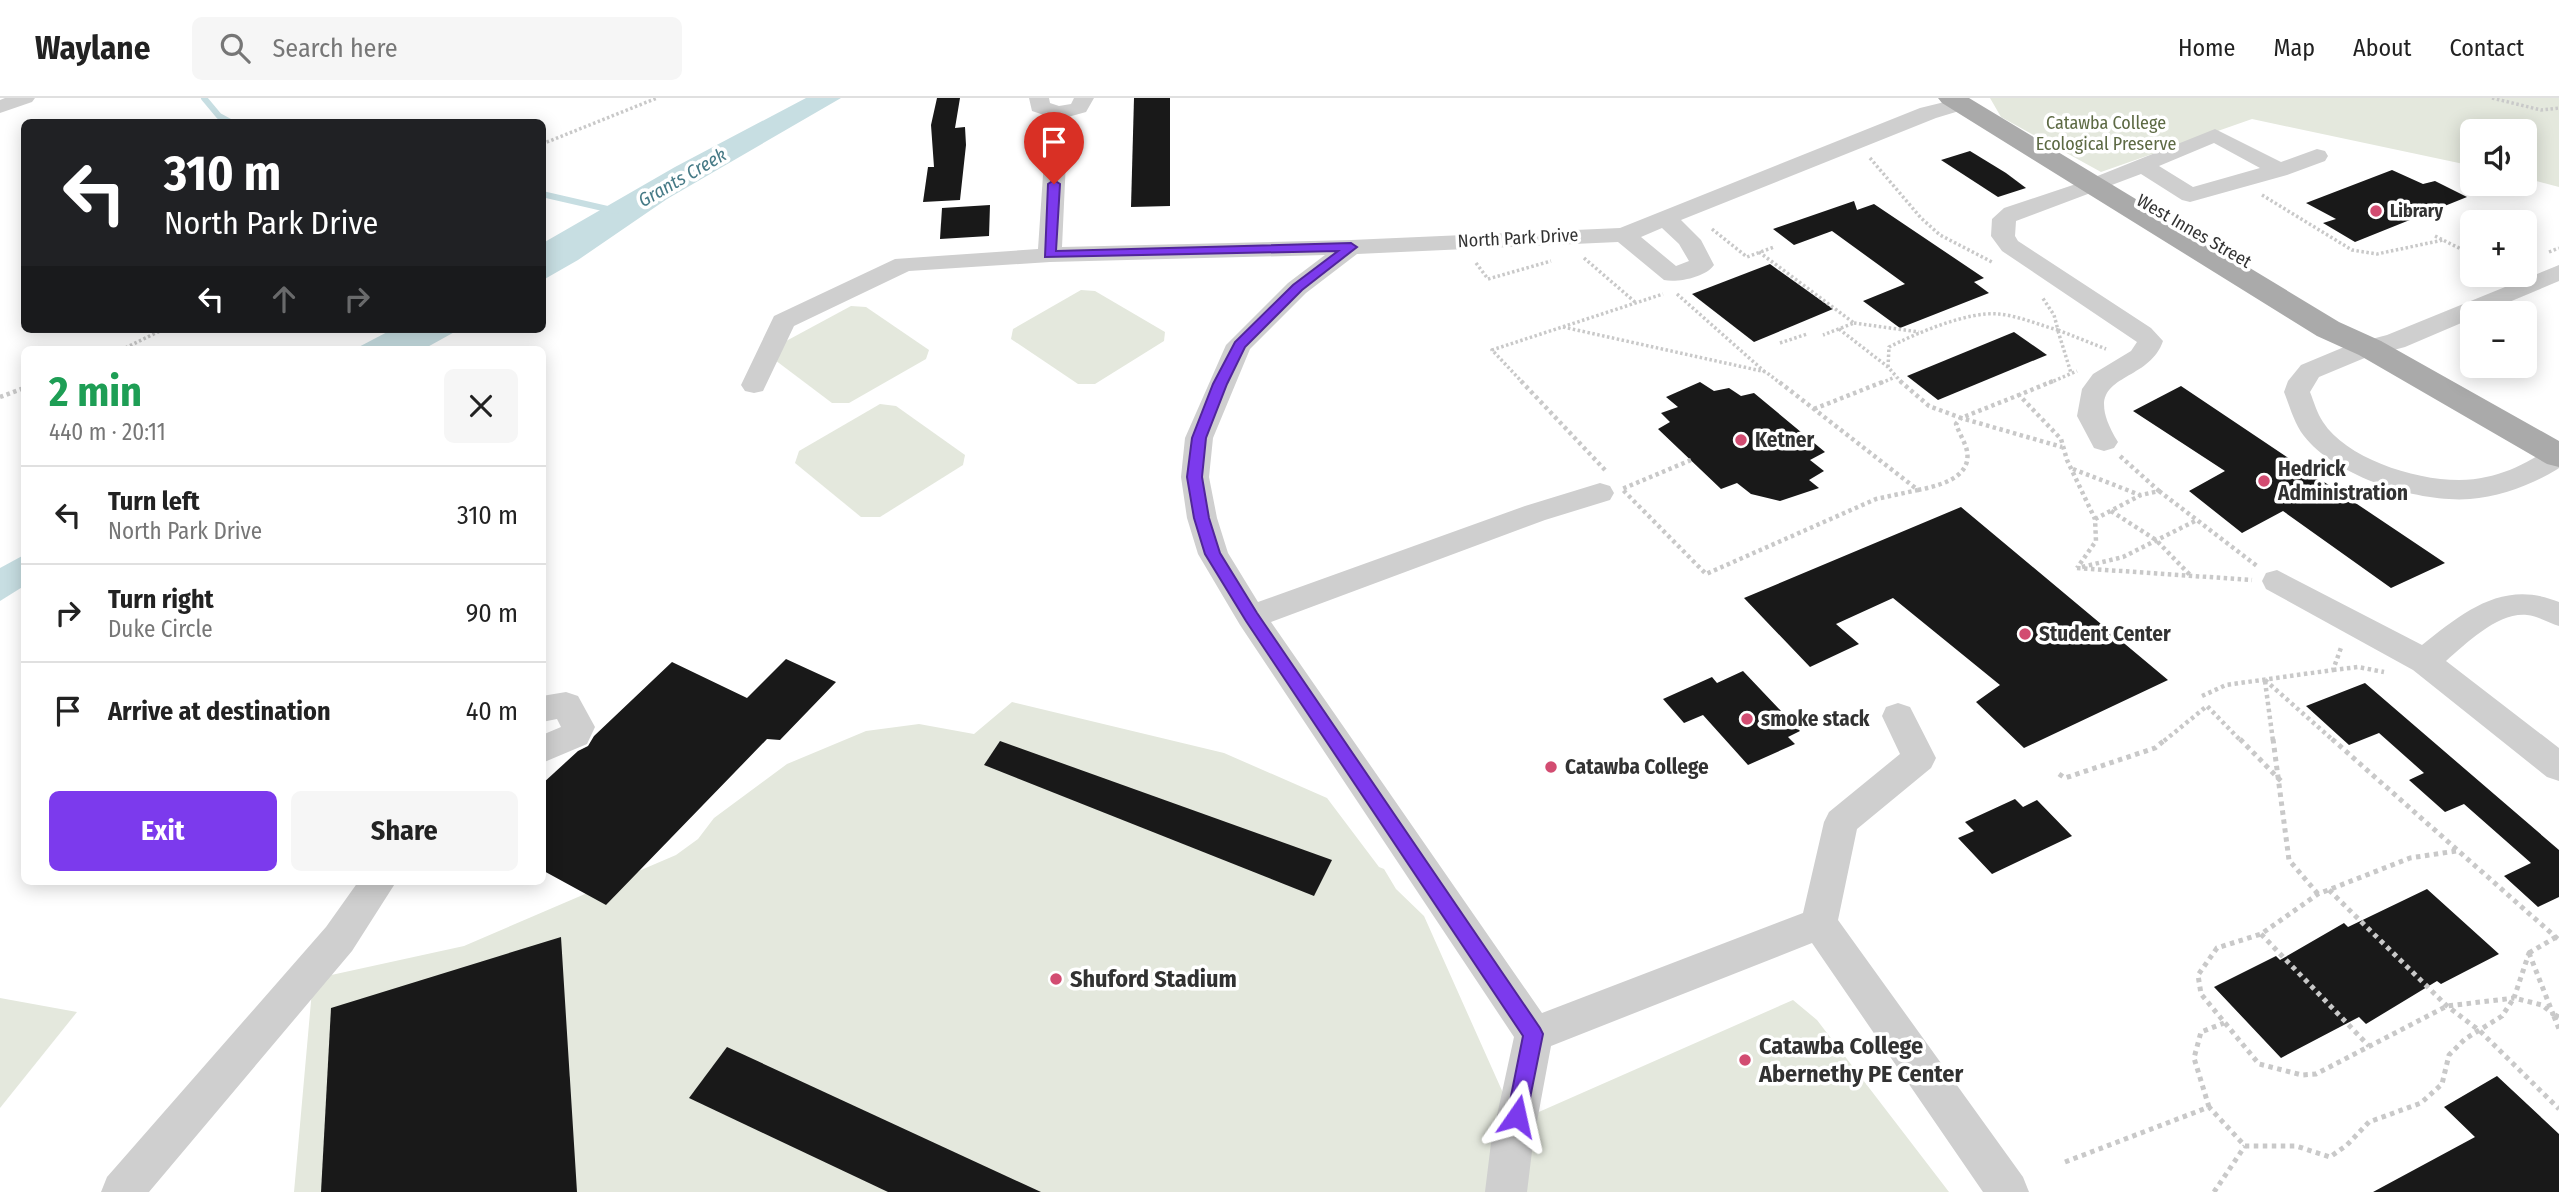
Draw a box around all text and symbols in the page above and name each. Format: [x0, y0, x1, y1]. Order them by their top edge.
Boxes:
search box [192, 17, 682, 80]
text: Waylane [35, 28, 150, 68]
icon: search [216, 29, 254, 67]
text: Search here [272, 33, 398, 64]
text: Home [2178, 34, 2235, 62]
text: Map [2273, 34, 2315, 62]
text: About [2353, 34, 2411, 62]
text: Contact [2449, 34, 2524, 62]
pin [1024, 112, 1084, 184]
park label: Catawba College Ecological Preserve [2036, 112, 2176, 155]
map controls [2460, 119, 2537, 378]
button: sound [2460, 119, 2537, 196]
icon: arrive [1035, 123, 1073, 161]
water label: Grants Creek [634, 143, 730, 212]
text: 310 m [164, 144, 281, 203]
icon: left [49, 147, 140, 238]
street label: West Innes Street [2133, 189, 2255, 273]
place label: Library [2390, 200, 2443, 222]
marker: Library [2368, 203, 2384, 219]
text: North Park Drive [164, 204, 378, 242]
button: + [2460, 210, 2537, 287]
street label: North Park Drive [1457, 224, 1579, 252]
icon: left [192, 280, 230, 318]
icon: ahead [265, 280, 303, 318]
icon: right [338, 280, 376, 318]
button: − [2460, 301, 2537, 378]
text: 2 min [49, 367, 142, 417]
button: close [444, 369, 518, 443]
text: 440 m · 20:11 [49, 418, 166, 446]
place label: Ketner [1755, 427, 1815, 453]
marker: Ketner [1733, 432, 1749, 448]
place label: Hedrick Administration [2277, 456, 2408, 506]
marker: Hedrick Administration [2256, 473, 2272, 489]
text: Turn left [108, 486, 200, 517]
icon: left [49, 496, 87, 534]
text: 310 m [457, 500, 518, 531]
text: North Park Drive [108, 517, 262, 545]
text: Turn right [108, 584, 214, 615]
icon: right [49, 594, 87, 632]
text: 90 m [466, 598, 518, 629]
text: Duke Circle [108, 615, 213, 643]
place label: Student Center [2039, 621, 2171, 647]
marker: Student Center [2017, 626, 2033, 642]
icon: arrive [49, 692, 87, 730]
text: Arrive at destination [108, 696, 331, 727]
text: 40 m [466, 696, 518, 727]
place label: smoke stack [1761, 706, 1870, 732]
marker: smoke stack [1739, 711, 1755, 727]
place label: Catawba College [1565, 754, 1709, 780]
marker: Catawba College [1543, 759, 1559, 775]
button: Exit [49, 791, 277, 871]
button: Share [291, 791, 518, 871]
place label: Shuford Stadium [1070, 965, 1237, 993]
marker: Shuford Stadium [1048, 971, 1064, 987]
place label: Catawba College Abernethy PE Center [1758, 1032, 1964, 1088]
marker: Catawba College Abernethy PE Center [1737, 1052, 1753, 1068]
position arrow [1480, 1079, 1554, 1153]

